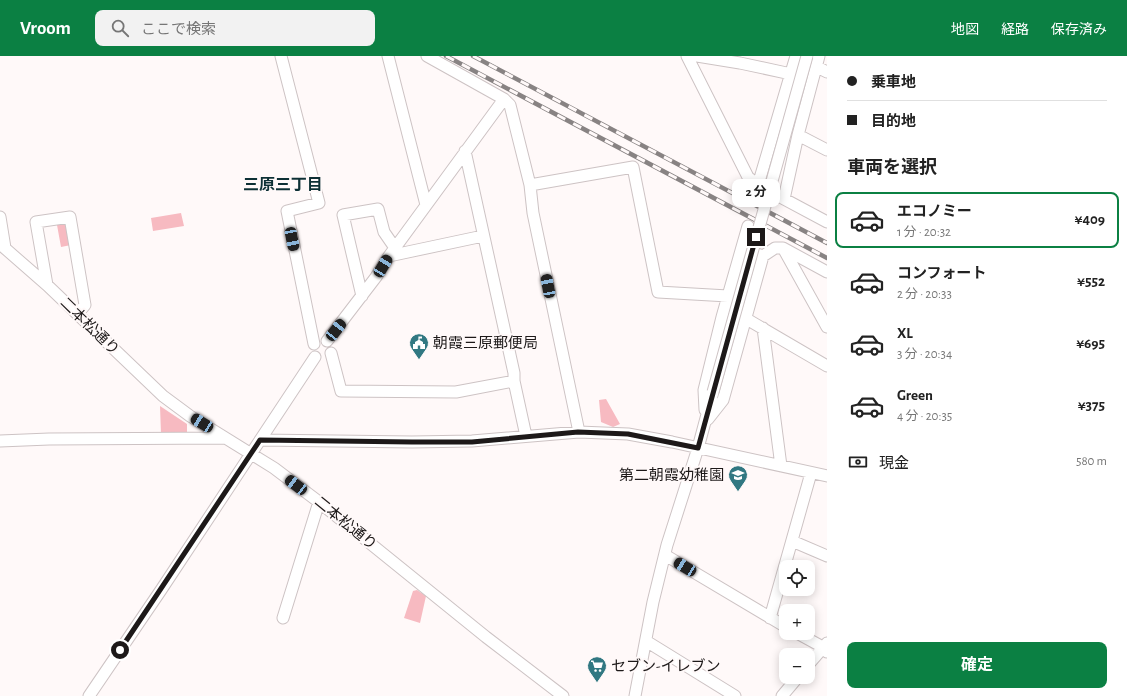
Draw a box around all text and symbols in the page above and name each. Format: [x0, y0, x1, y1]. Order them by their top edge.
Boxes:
search box [95, 10, 375, 46]
icon: search [109, 17, 131, 39]
text: Vroom [20, 19, 71, 38]
text: ここで検索 [141, 22, 216, 37]
text: 地図 [951, 23, 979, 37]
text: 経路 [1001, 23, 1029, 37]
text: 保存済み [1051, 23, 1107, 37]
text: 乗車地 [871, 75, 916, 90]
text: 目的地 [871, 114, 916, 129]
text: 車両を選択 [847, 159, 937, 177]
district label: 三原三丁目 [243, 177, 323, 193]
callout: 2 分 [732, 179, 780, 207]
text: 2 分 [745, 186, 767, 199]
icon: car [849, 202, 885, 238]
text: エコノミー [897, 204, 972, 219]
text: ¥409 [1075, 212, 1105, 227]
car [284, 226, 300, 252]
text: 1 分 · 20:32 [897, 226, 951, 239]
route end [747, 228, 765, 246]
car [372, 253, 394, 279]
icon: car [849, 264, 885, 300]
text: コンフォート [897, 266, 987, 281]
car [540, 273, 556, 299]
text: ¥552 [1077, 274, 1105, 289]
text: 2 分 · 20:33 [897, 288, 952, 301]
street label: 二本松通り [57, 294, 123, 358]
car [324, 317, 348, 343]
icon: car [849, 326, 885, 362]
text: XL [897, 326, 913, 341]
public building icon: 朝霞三原郵便局 [408, 332, 430, 360]
place label: 朝霞三原郵便局 [433, 335, 538, 351]
text: ¥695 [1076, 336, 1105, 351]
text: 3 分 · 20:34 [897, 348, 952, 361]
icon: car [849, 388, 885, 424]
text: Green [897, 388, 933, 403]
text: ¥375 [1078, 398, 1105, 413]
text: 4 分 · 20:35 [897, 410, 952, 423]
car [189, 412, 215, 434]
icon: cash [847, 451, 869, 473]
text: 580 m [1076, 455, 1107, 468]
text: 現金 [879, 456, 909, 471]
school or university icon: 第二朝霞幼稚園 [727, 464, 749, 492]
place label: 第二朝霞幼稚園 [619, 467, 724, 483]
car [283, 473, 309, 497]
street label: 二本松通り [312, 493, 380, 553]
car [672, 556, 698, 578]
map controls [779, 560, 815, 684]
button: locate [779, 560, 815, 596]
button: + [779, 604, 815, 640]
route start [111, 641, 129, 659]
button: 確定 [847, 642, 1107, 688]
button: − [779, 648, 815, 684]
supermarket icon: セブン-イレブン [586, 655, 608, 683]
place label: セブン-イレブン [611, 658, 721, 674]

